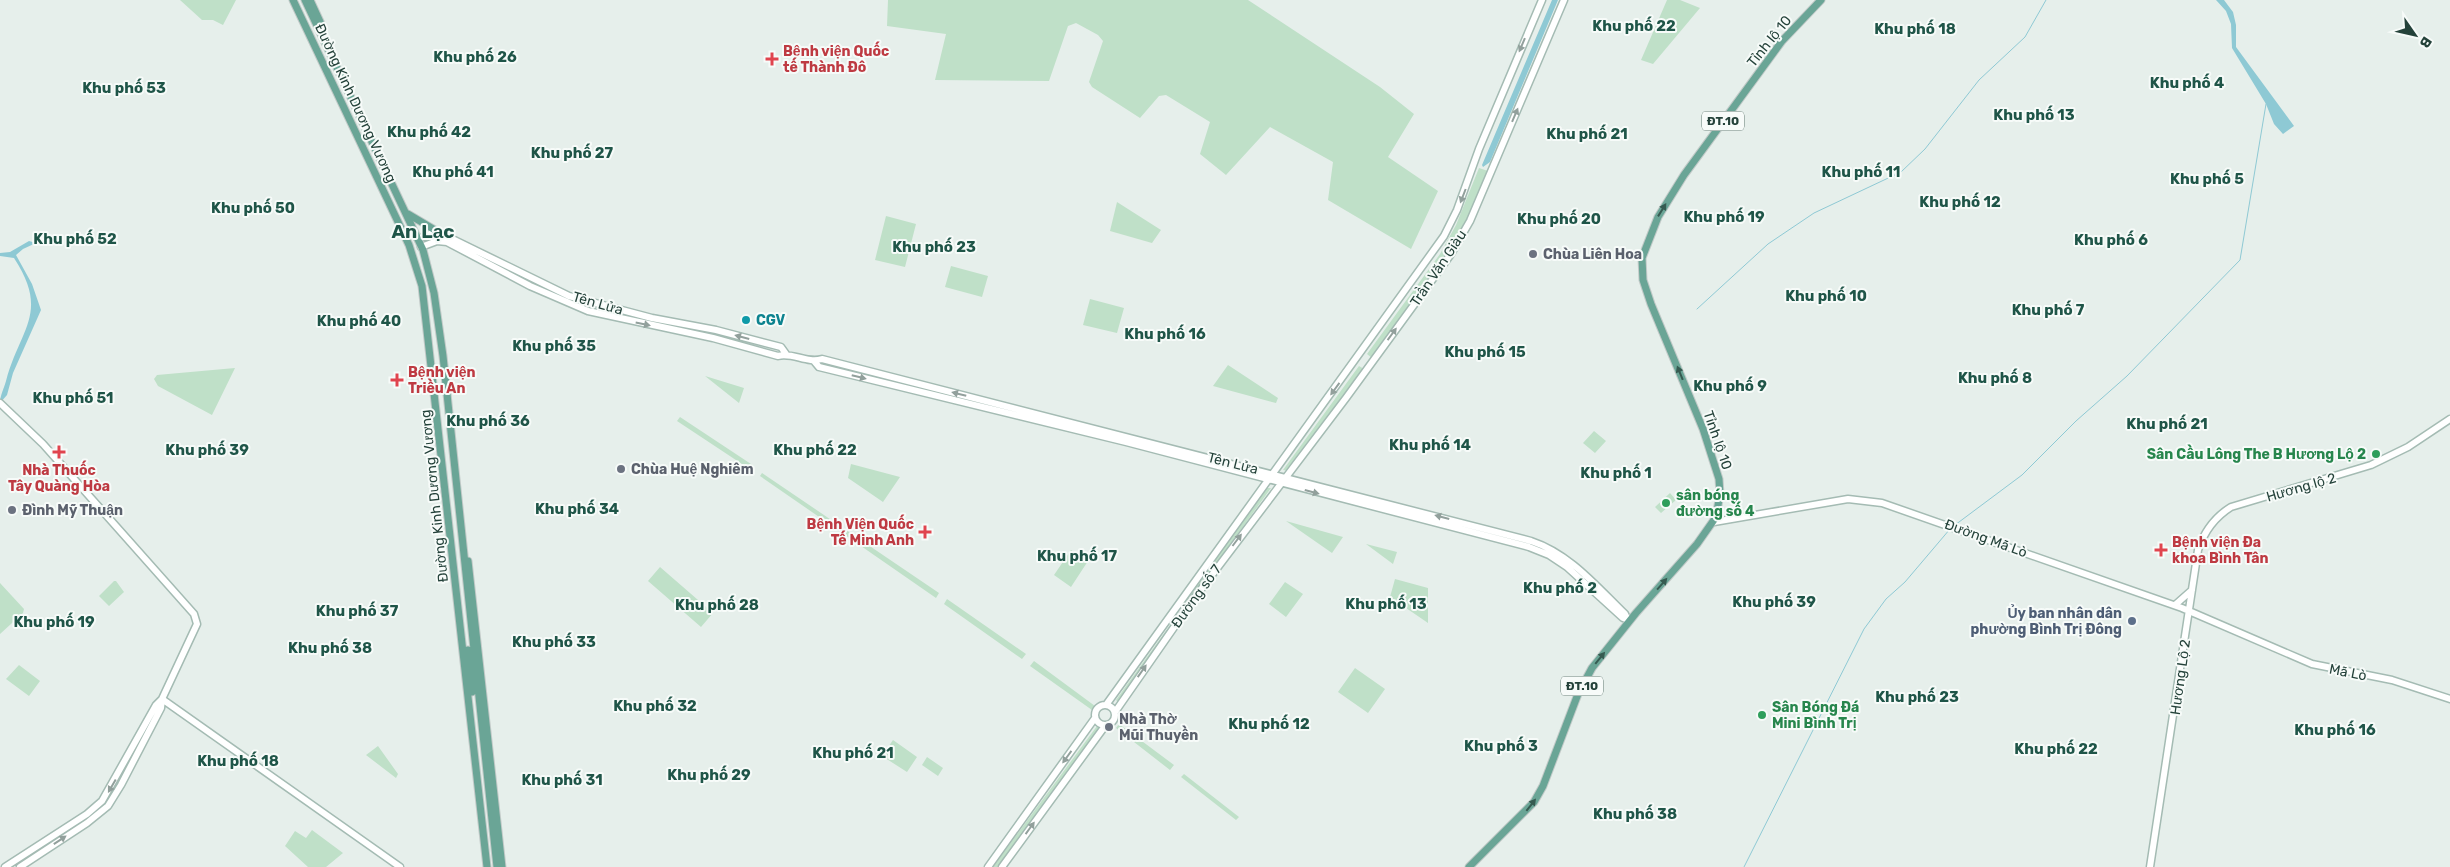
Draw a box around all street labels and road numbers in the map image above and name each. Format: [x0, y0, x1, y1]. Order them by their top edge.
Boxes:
street label: Tỉnh lộ 10 [1744, 12, 1795, 70]
street label: Đường Kinh Dương Vương [311, 21, 400, 185]
road number: ĐT.10 [1702, 112, 1744, 130]
street label: Trần Văn Giàu [1406, 226, 1470, 310]
street label: Tên Lửa [571, 288, 625, 319]
street label: Tỉnh lộ 10 [1700, 408, 1736, 472]
street label: Đường Kinh Dương Vương [417, 409, 452, 583]
street label: Tên Lửa [1206, 449, 1260, 478]
street label: Hương lộ 2 [2264, 469, 2338, 506]
street label: Đường Mã Lò [1942, 516, 2029, 561]
street label: Đường số 7 [1167, 561, 1225, 631]
street label: Hương Lộ 2 [2167, 638, 2194, 716]
street label: Mã Lò [2328, 661, 2368, 684]
road number: ĐT.10 [1561, 676, 1603, 696]

